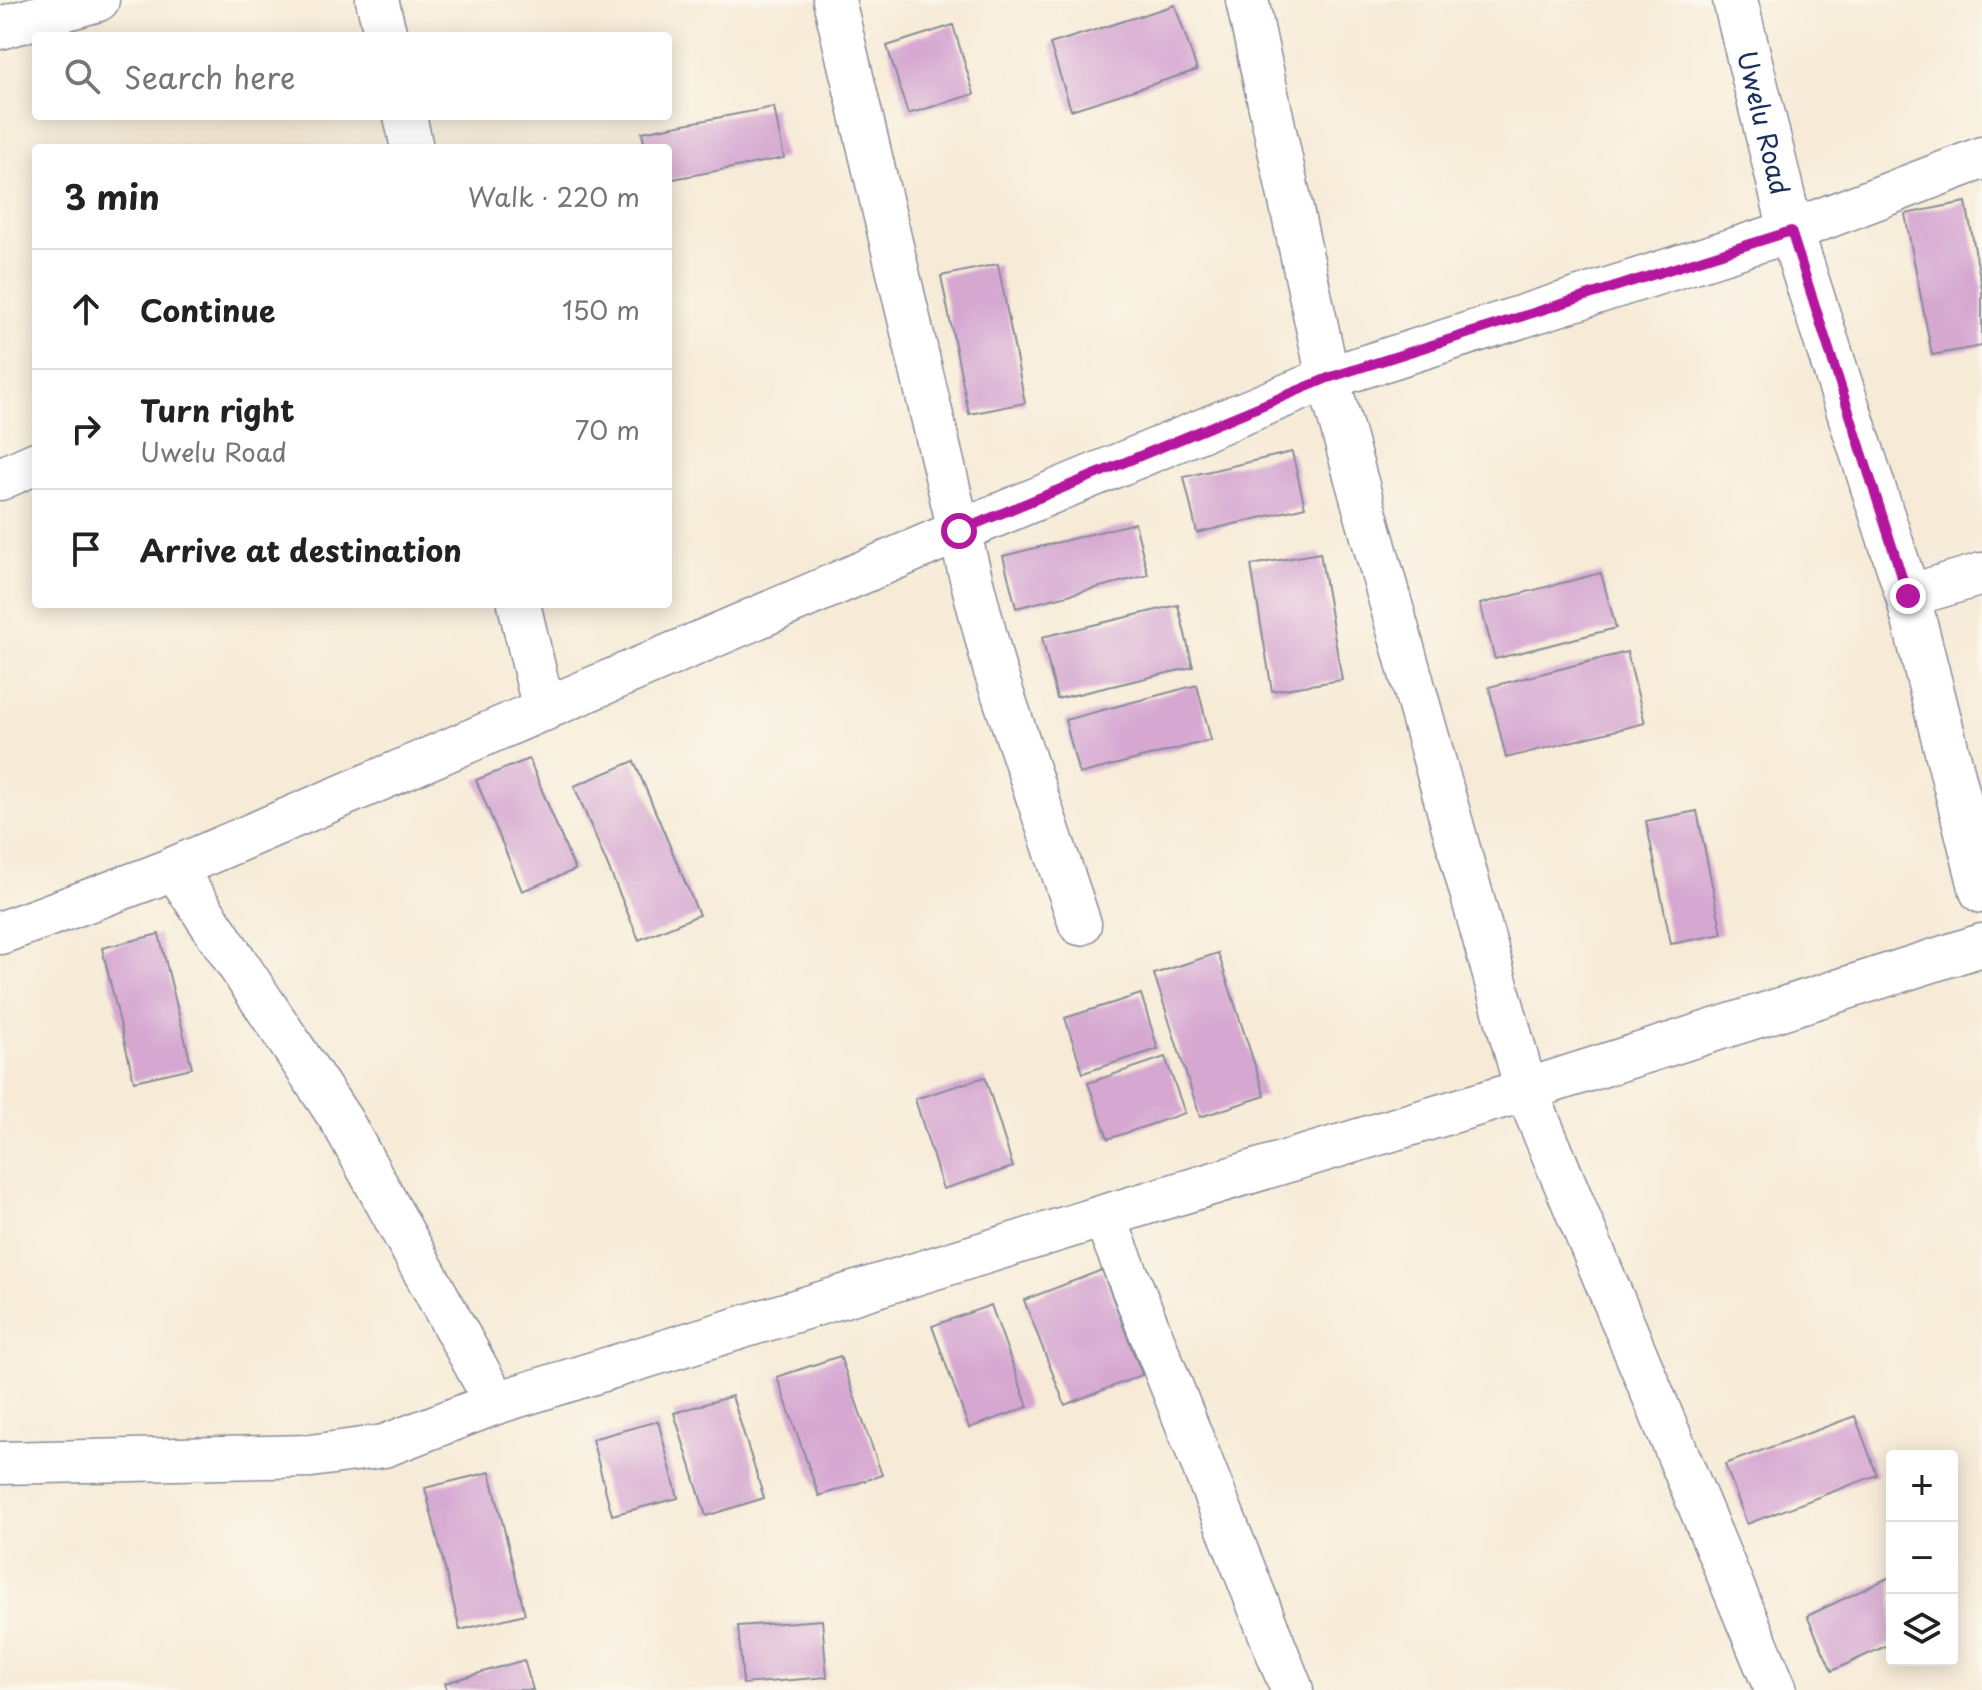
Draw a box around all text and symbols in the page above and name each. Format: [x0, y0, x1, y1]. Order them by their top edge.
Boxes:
search box [32, 32, 672, 120]
street label: Uwelu Road [1728, 46, 1801, 199]
icon: search [60, 54, 104, 98]
text: Search here [124, 54, 296, 99]
text: 3 min [64, 170, 160, 222]
text: Walk · 220 m [468, 177, 640, 216]
icon: ahead [64, 287, 108, 331]
text: Continue [140, 287, 275, 332]
text: 150 m [562, 290, 640, 329]
text: Turn right [140, 387, 295, 432]
icon: right [64, 407, 108, 451]
text: 70 m [575, 410, 640, 449]
text: Uwelu Road [140, 432, 287, 471]
route start [941, 513, 977, 549]
icon: arrive [64, 527, 108, 571]
text: Arrive at destination [140, 527, 462, 572]
route end [1890, 578, 1926, 614]
map controls [1886, 1450, 1958, 1666]
button: + [1886, 1450, 1958, 1522]
button: − [1886, 1522, 1958, 1594]
button: layers [1886, 1594, 1958, 1666]

